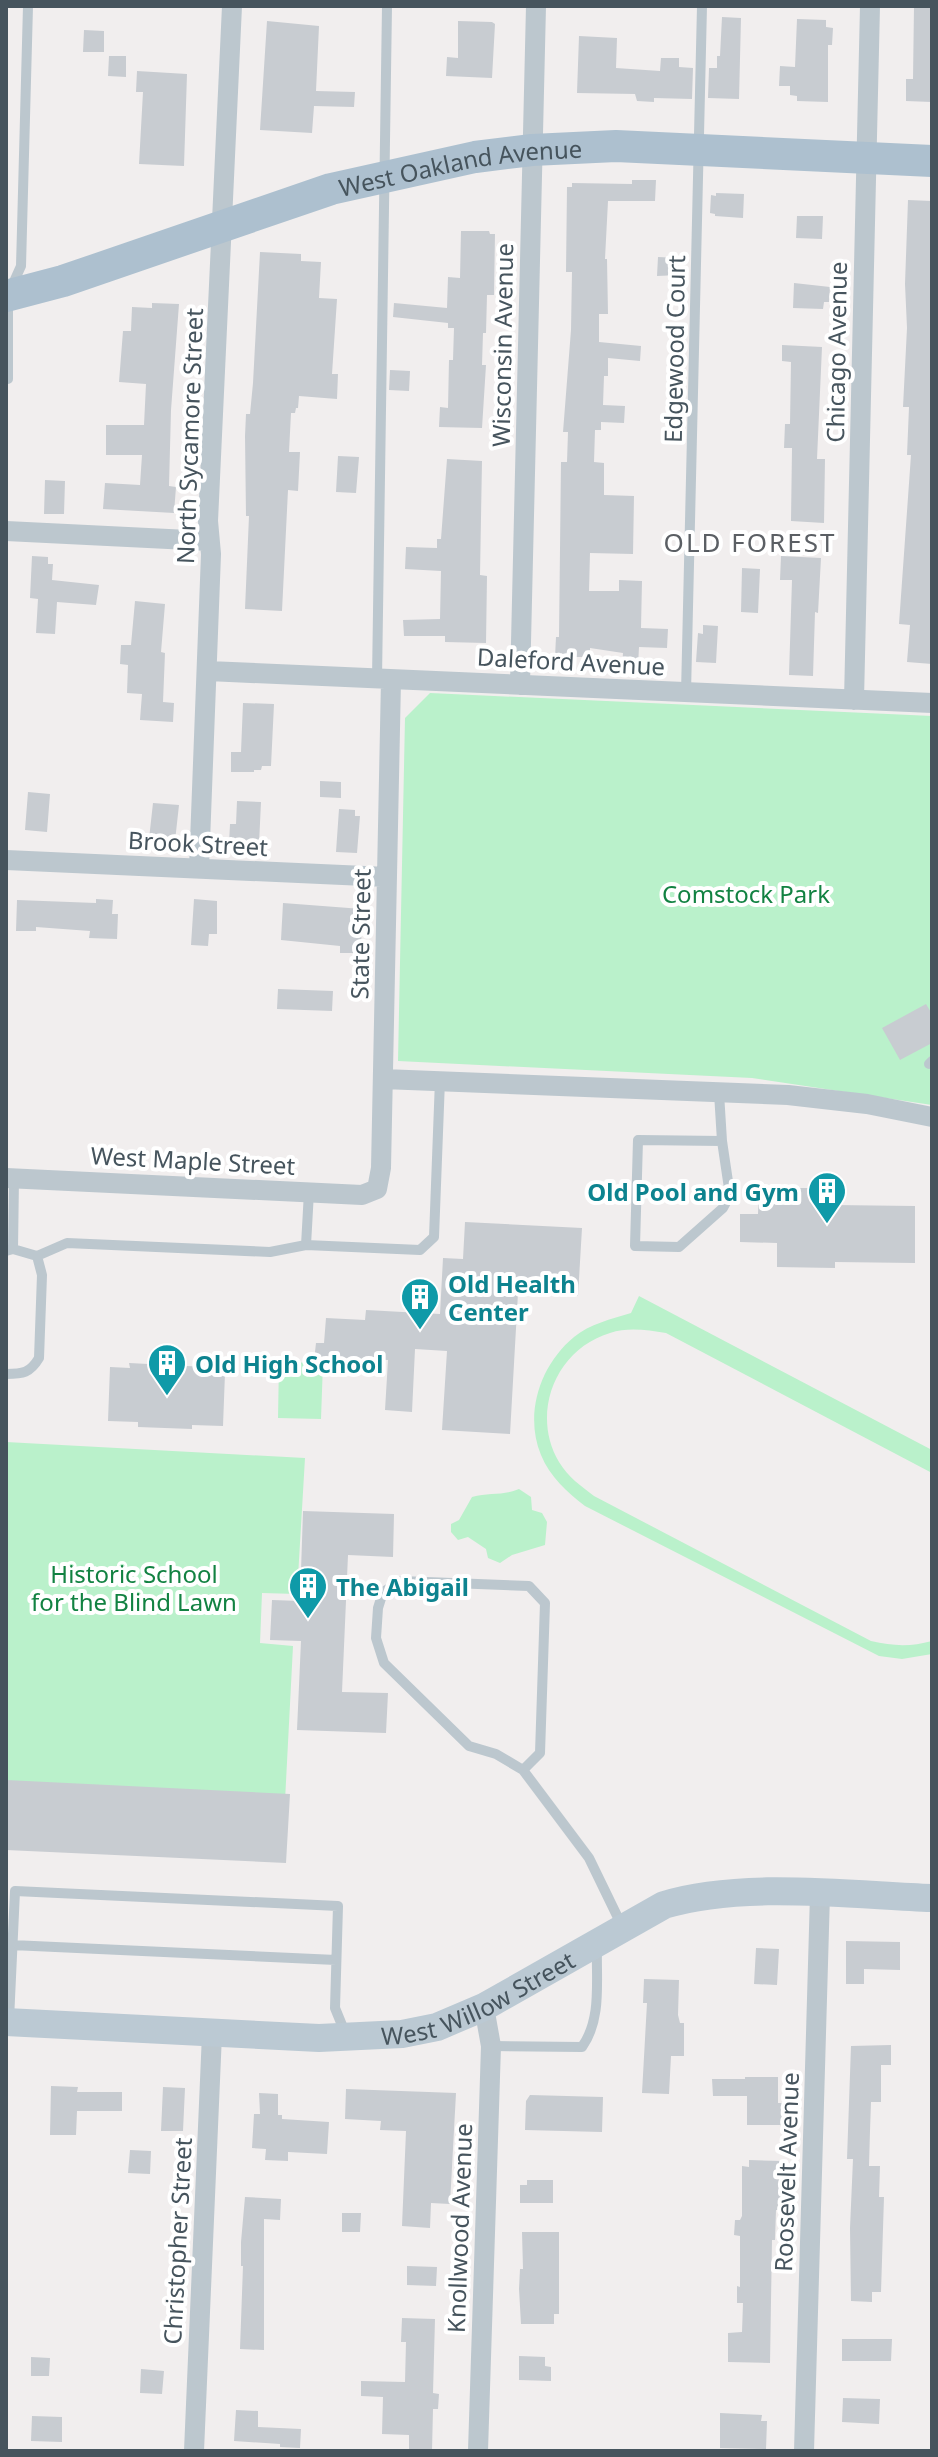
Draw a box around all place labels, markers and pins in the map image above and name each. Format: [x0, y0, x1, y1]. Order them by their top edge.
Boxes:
building icon: Old Pool and Gym [806, 1170, 848, 1225]
place label: Old Pool and Gym [587, 1175, 799, 1208]
place label: Old Health Center [448, 1267, 576, 1328]
building icon: Old Health Center [399, 1276, 441, 1331]
building icon: Old High School [146, 1342, 188, 1397]
place label: Old High School [195, 1347, 383, 1380]
building icon: The Abigail [287, 1565, 329, 1620]
place label: The Abigail [336, 1570, 469, 1603]

